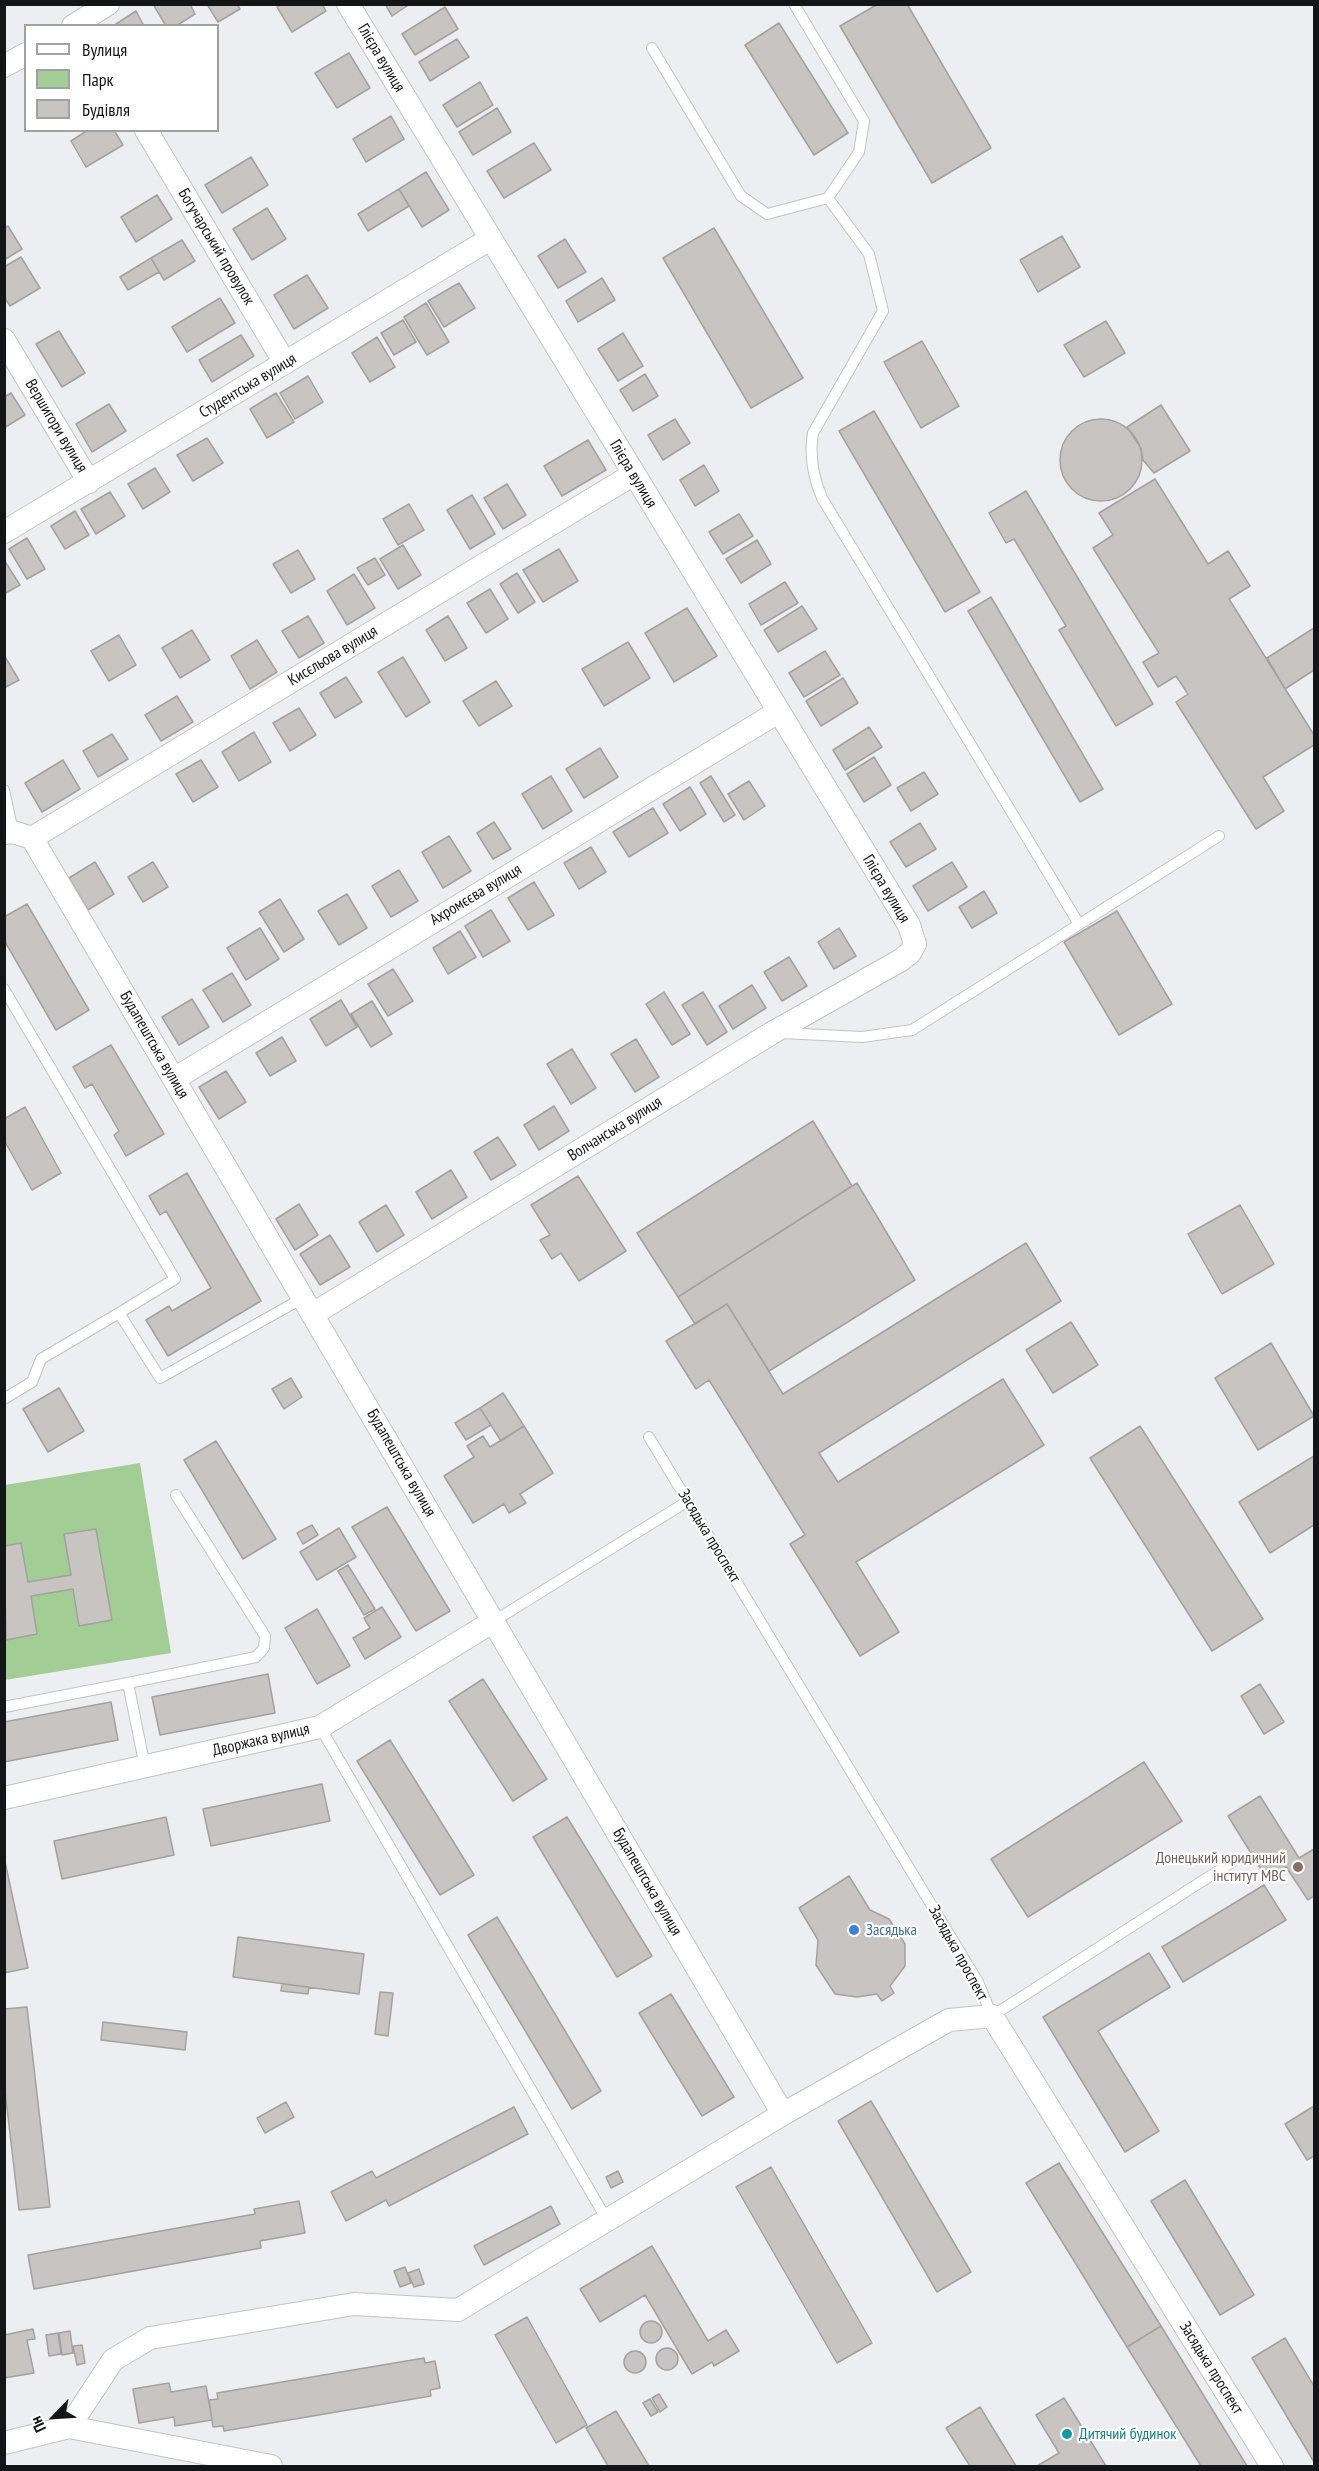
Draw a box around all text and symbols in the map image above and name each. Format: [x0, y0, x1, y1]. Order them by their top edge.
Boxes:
street label: Глієра вулиця [353, 20, 409, 96]
legend [24, 24, 219, 132]
text: Вулиця [82, 38, 127, 61]
text: Парк [82, 68, 113, 91]
text: Будівля [82, 98, 130, 121]
street label: Богучарський провулок [174, 185, 258, 309]
street label: Студентська вулиця [196, 350, 300, 422]
street label: Вершигори вулиця [21, 376, 91, 476]
street label: Глієра вулиця [605, 436, 661, 512]
street label: Кисєльова вулиця [285, 622, 381, 690]
street label: Глієра вулиця [858, 851, 914, 927]
street label: Ахромєєва вулиця [427, 860, 525, 930]
street label: Будапештська вулиця [115, 988, 193, 1102]
street label: Волчанська вулиця [564, 1092, 666, 1166]
street label: Будапештська вулиця [362, 1406, 440, 1520]
street label: Засядька проспект [674, 1486, 744, 1586]
street label: Дворжака вулиця [211, 1720, 311, 1760]
street label: Будапештська вулиця [608, 1825, 686, 1939]
place label: Донецький юридичний інститут МВС [1156, 1848, 1286, 1886]
marker: Донецький юридичний інститут МВС [1291, 1860, 1305, 1874]
street label: Засядька проспект [924, 1902, 992, 2004]
place label: Засядька [866, 1920, 917, 1940]
marker: Засядька [847, 1923, 861, 1937]
street label: Засядька проспект [1175, 2318, 1247, 2418]
north arrow [24, 2387, 84, 2447]
text: Пн [25, 2413, 50, 2436]
place label: Дитячий будинок [1079, 2424, 1176, 2444]
marker: Дитячий будинок [1060, 2427, 1074, 2441]

